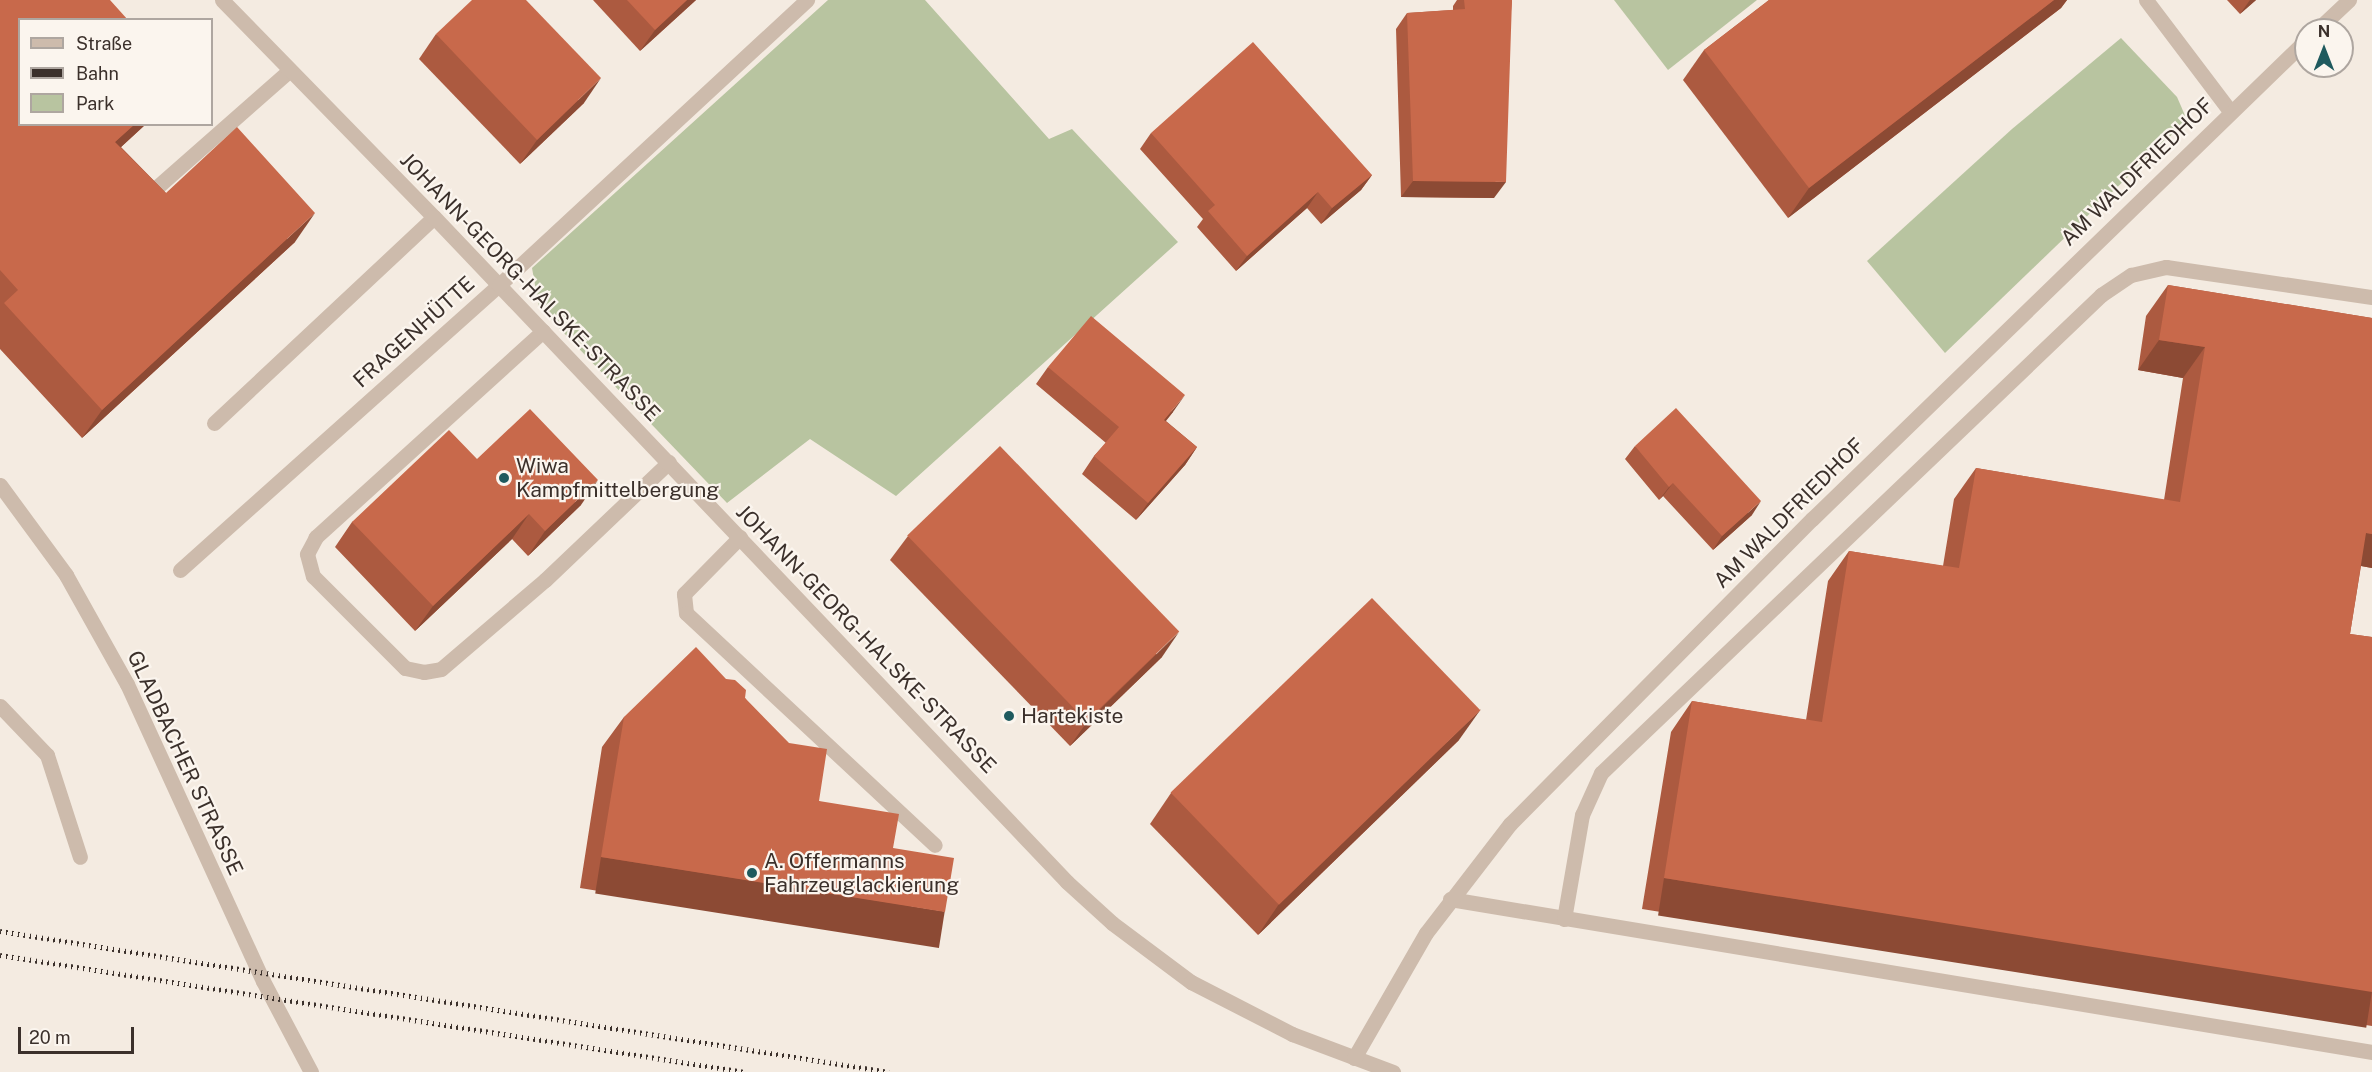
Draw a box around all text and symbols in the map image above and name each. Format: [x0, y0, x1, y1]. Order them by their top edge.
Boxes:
legend [18, 18, 213, 126]
north arrow [2294, 18, 2354, 78]
text: N [2318, 22, 2330, 41]
text: Straße [76, 33, 132, 54]
text: Bahn [76, 63, 119, 84]
text: Park [76, 93, 114, 114]
street label: AM WALDFRIEDHOF [2056, 93, 2218, 251]
street label: JOHANN-GEORG-HALSKE-STRASSE [395, 148, 665, 426]
street label: FRAGENHÜTTE [348, 271, 480, 393]
street label: AM WALDFRIEDHOF [1709, 433, 1869, 593]
place label: Wiwa Kampfmittelbergung [516, 453, 719, 503]
marker: Wiwa Kampfmittelbergung [497, 471, 511, 485]
street label: JOHANN-GEORG-HALSKE-STRASSE [731, 500, 1001, 778]
street label: GLADBACHER STRASSE [122, 647, 248, 879]
place label: Hartekiste [1021, 703, 1123, 729]
marker: Hartekiste [1002, 709, 1016, 723]
place label: A. Offermanns Fahrzeuglackierung [764, 848, 959, 898]
marker: A. Offermanns Fahrzeuglackierung [745, 866, 759, 880]
scale bar [21, 1015, 136, 1053]
text: 20 m [29, 1027, 71, 1048]

